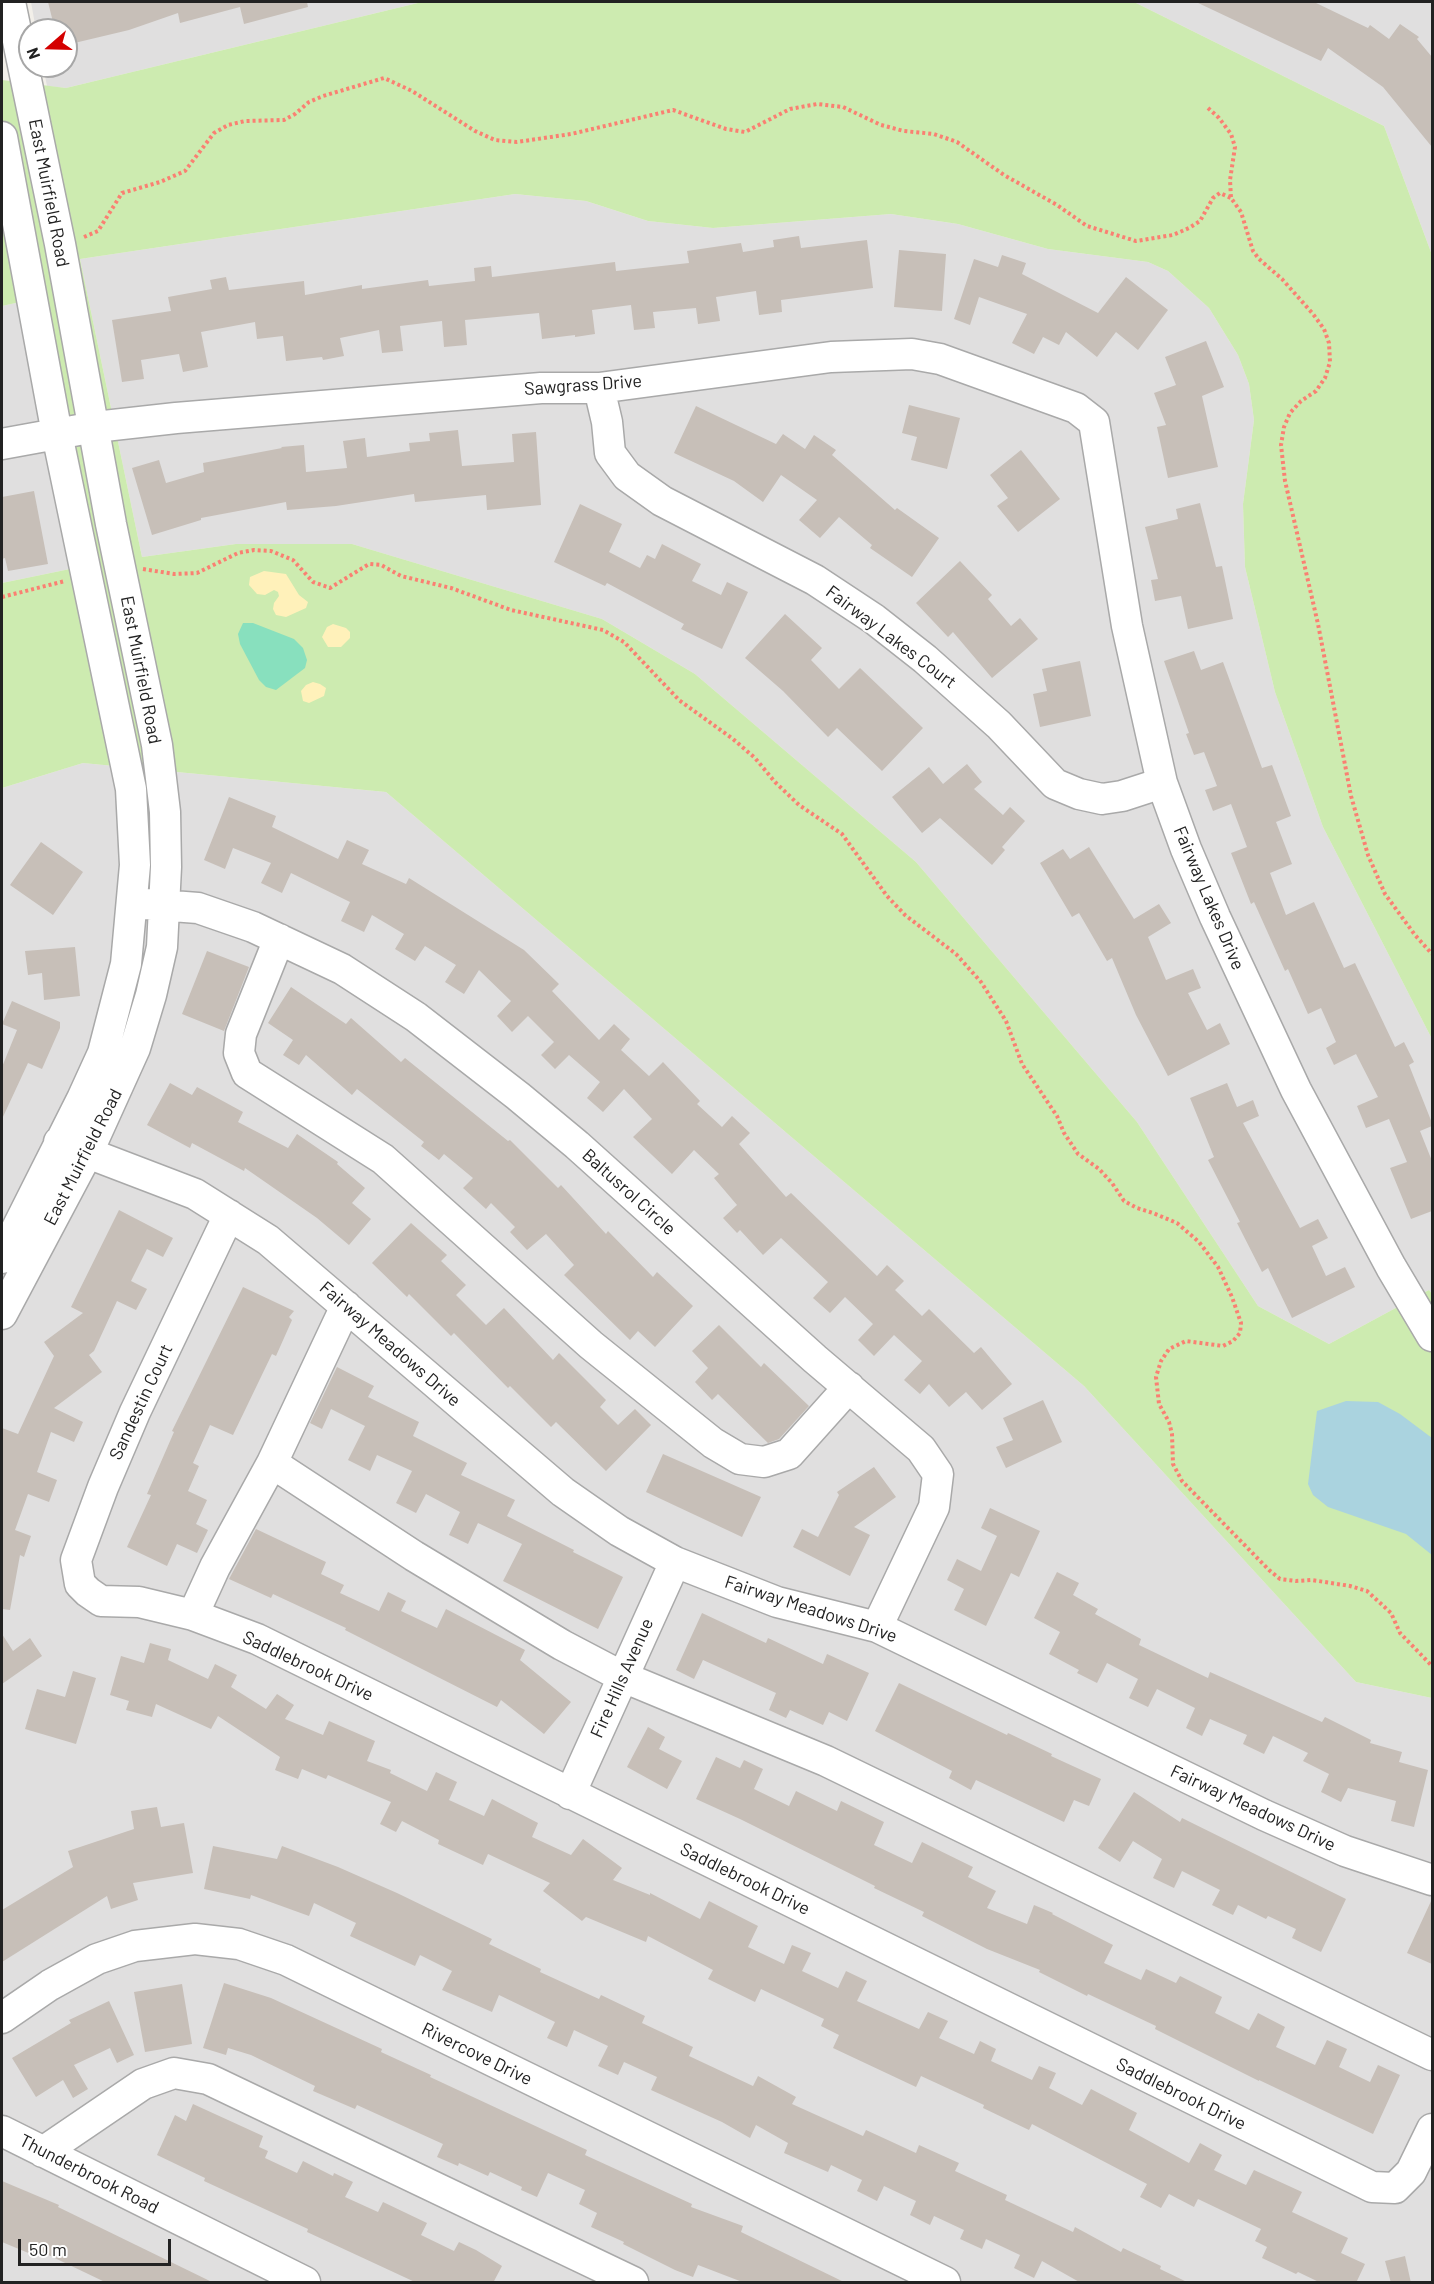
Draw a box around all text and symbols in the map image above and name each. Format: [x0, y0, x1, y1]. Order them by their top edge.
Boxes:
north arrow [18, 18, 78, 78]
text: N [22, 45, 43, 62]
street label: East Muirfield Road [24, 117, 74, 269]
street label: Sawgrass Drive [523, 370, 643, 400]
street label: Fairway Lakes Court [822, 581, 960, 693]
street label: East Muirfield Road [116, 594, 166, 746]
street label: Fairway Lakes Drive [1169, 823, 1249, 973]
street label: East Muirfield Road [39, 1085, 127, 1229]
street label: Baltusrol Circle [578, 1144, 680, 1240]
street label: Fairway Meadows Drive [315, 1277, 465, 1411]
street label: Sandestin Court [105, 1341, 177, 1463]
street label: Fairway Meadows Drive [722, 1571, 900, 1647]
street label: Fire Hills Avenue [586, 1615, 658, 1741]
street label: Saddlebrook Drive [239, 1626, 377, 1706]
street label: Fairway Meadows Drive [1167, 1760, 1339, 1856]
street label: Saddlebrook Drive [677, 1838, 813, 1920]
street label: Rivercove Drive [418, 2018, 536, 2090]
street label: Saddlebrook Drive [1113, 2053, 1249, 2135]
street label: Thunderbrook Road [16, 2130, 162, 2218]
scale bar [21, 2227, 174, 2265]
text: 50 m [29, 2238, 67, 2260]

